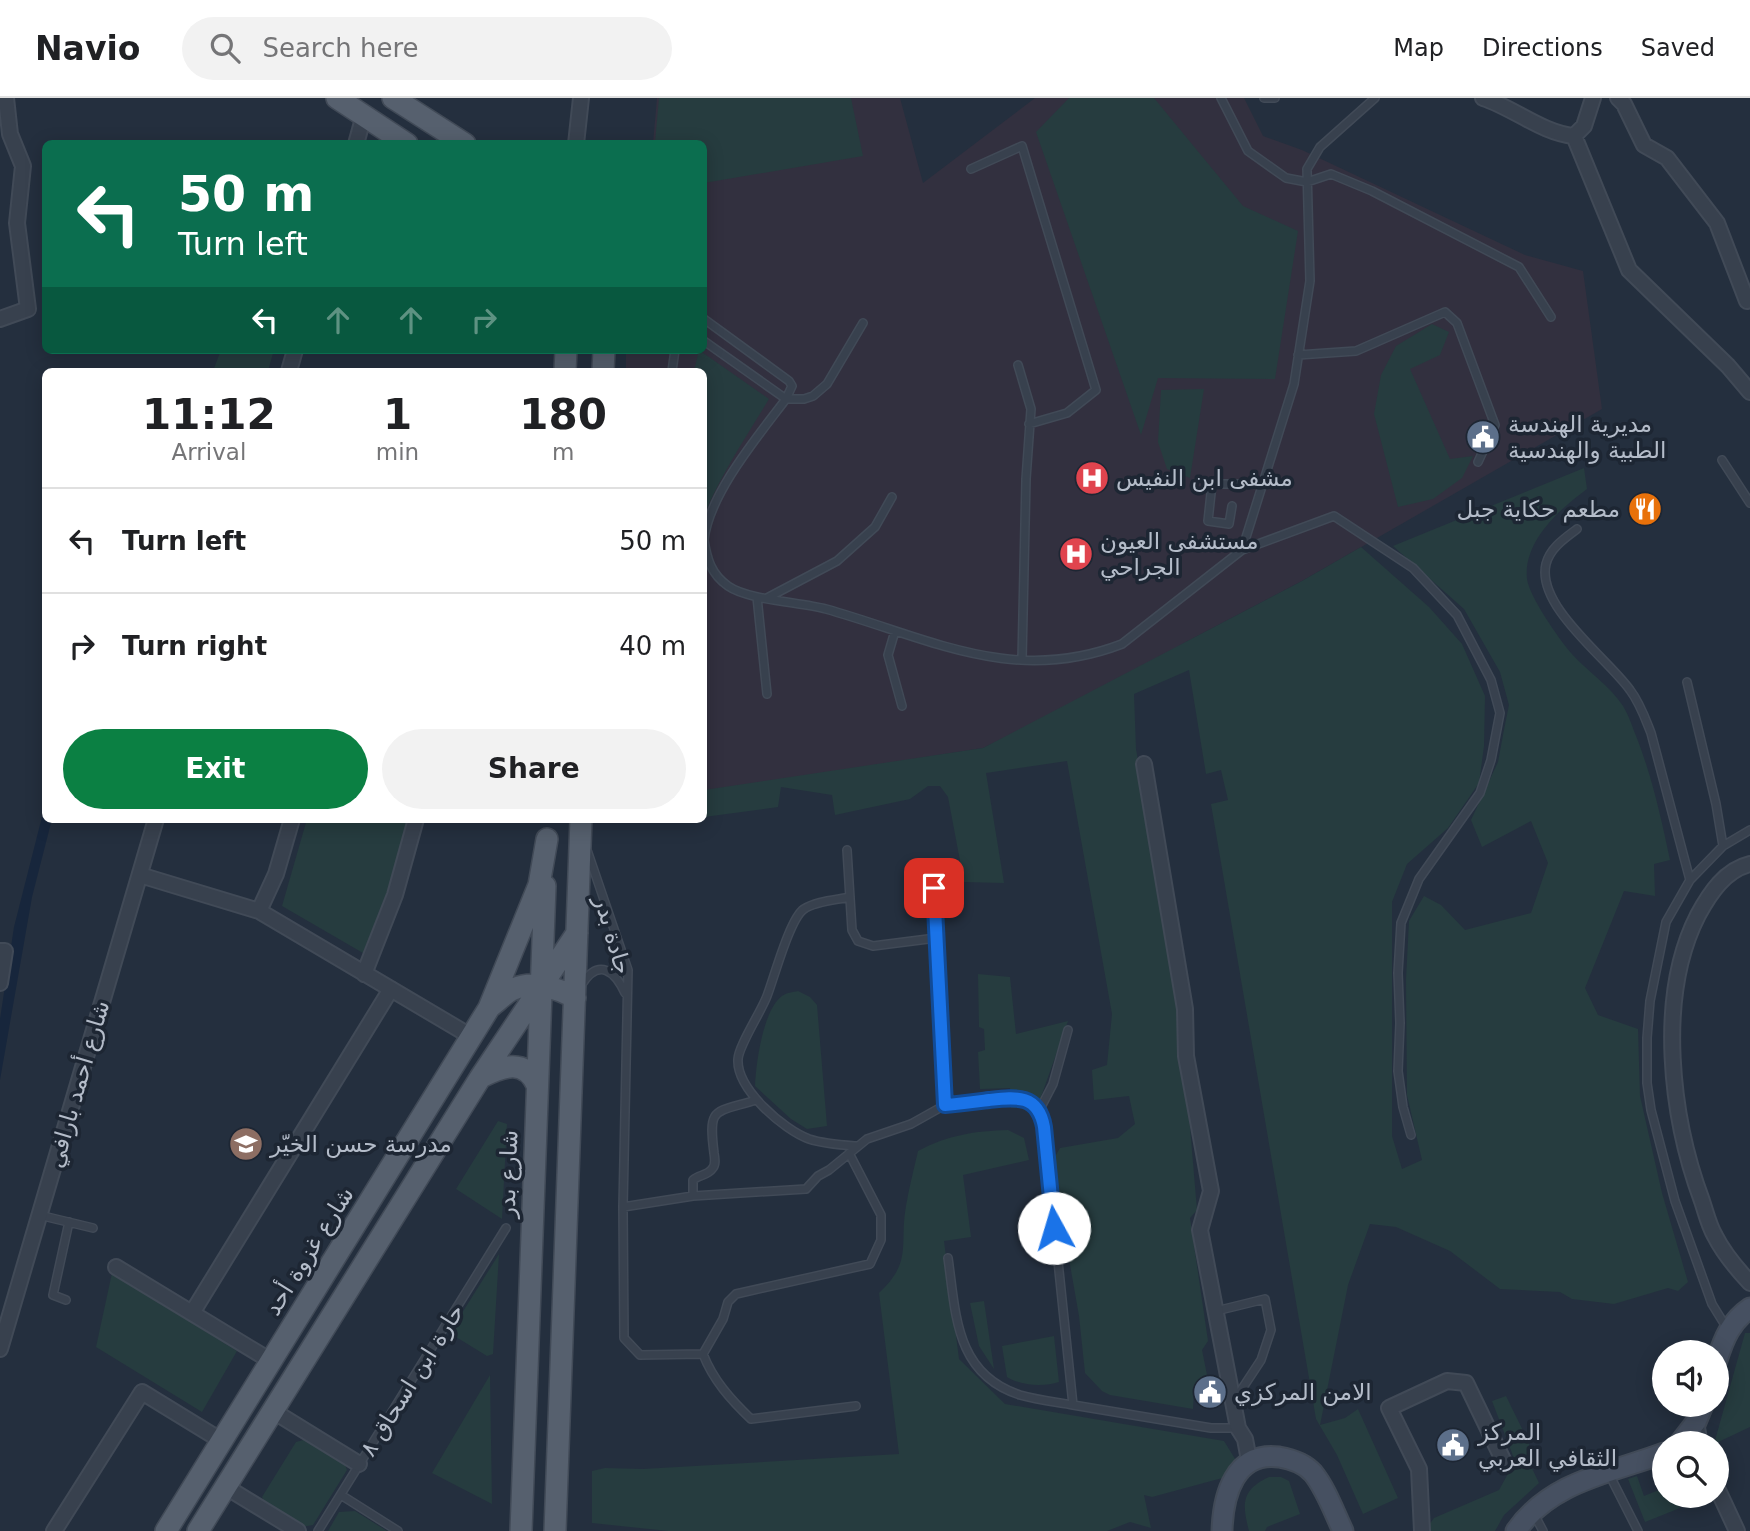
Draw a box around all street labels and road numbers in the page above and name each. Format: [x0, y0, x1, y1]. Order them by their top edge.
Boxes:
street label: جادة بدر [588, 892, 637, 978]
street label: شارع أحمد بارافي [40, 997, 115, 1171]
street label: شارع بدر [493, 1130, 524, 1219]
street label: شارع غزوة أحد [258, 1181, 360, 1320]
street label: حارة ابن اسحاق ٨ [355, 1299, 470, 1461]

